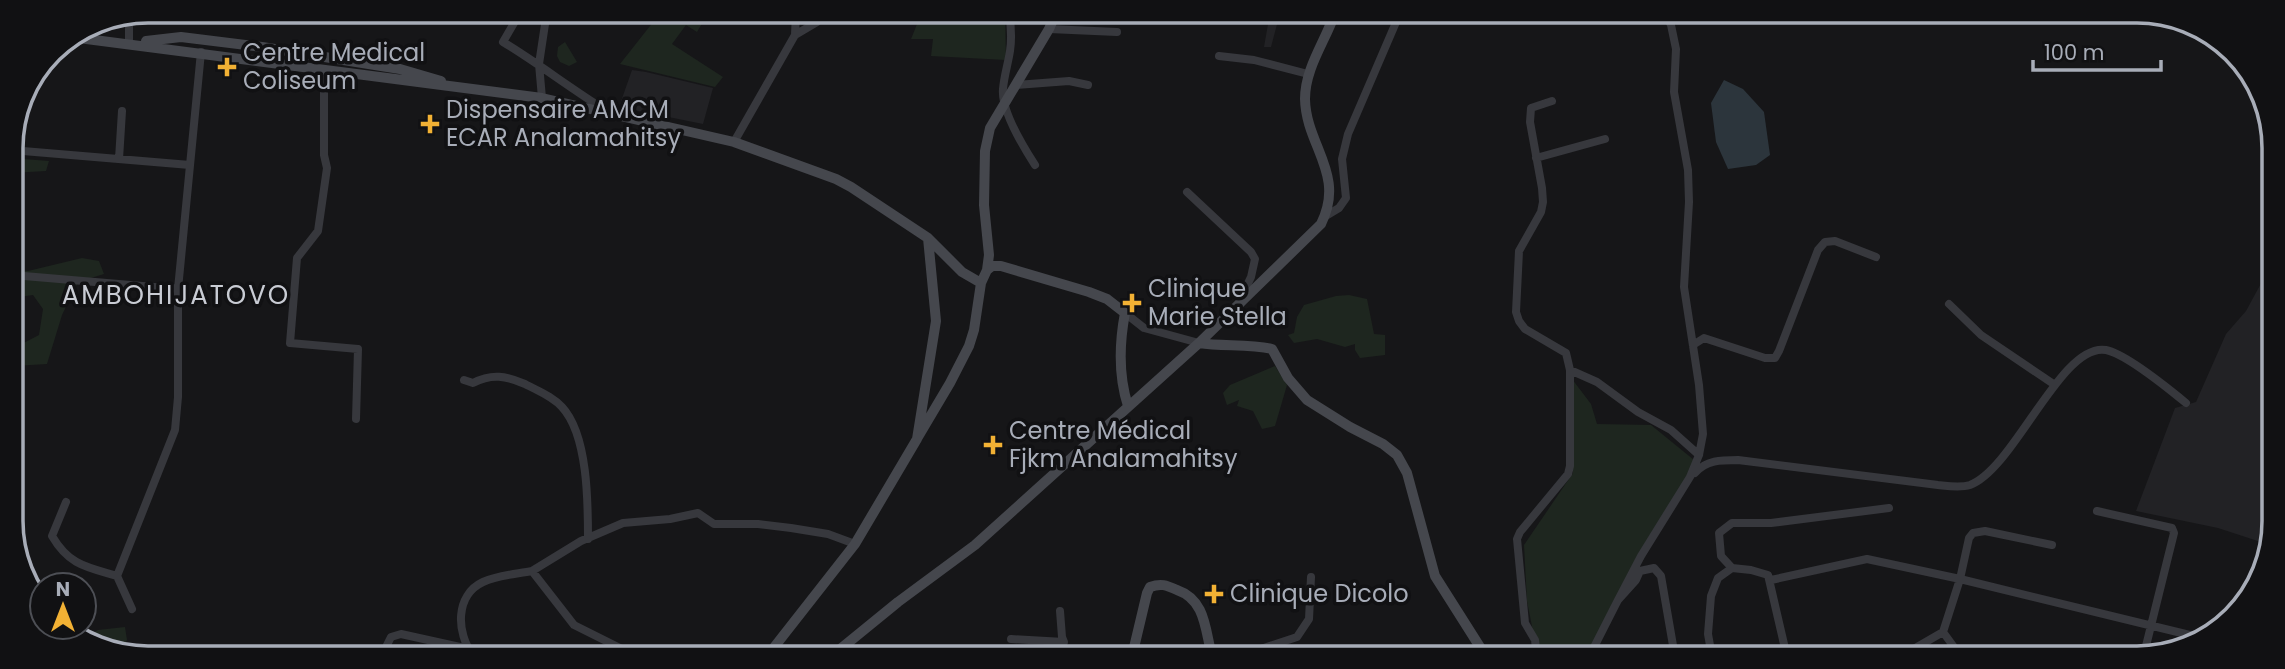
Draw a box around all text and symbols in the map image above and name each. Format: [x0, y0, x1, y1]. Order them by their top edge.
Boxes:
scale bar [2033, 28, 2161, 72]
place label: Centre Medical Coliseum [243, 36, 425, 97]
text: 100 m [2044, 38, 2104, 67]
marker: Centre Medical Coliseum [217, 57, 237, 77]
place label: Dispensaire AMCM ECAR Analamahitsy [446, 93, 681, 154]
marker: Dispensaire AMCM ECAR Analamahitsy [420, 114, 440, 134]
place label: Clinique Marie Stella [1148, 272, 1287, 333]
district label: AMBOHIJATOVO [62, 277, 290, 313]
marker: Clinique Marie Stella [1122, 293, 1142, 313]
place label: Centre Médical Fjkm Analamahitsy [1009, 414, 1238, 475]
marker: Centre Médical Fjkm Analamahitsy [983, 435, 1003, 455]
north arrow [28, 571, 98, 641]
text: N [56, 576, 70, 603]
place label: Clinique Dicolo [1230, 577, 1409, 610]
marker: Clinique Dicolo [1204, 584, 1224, 604]

